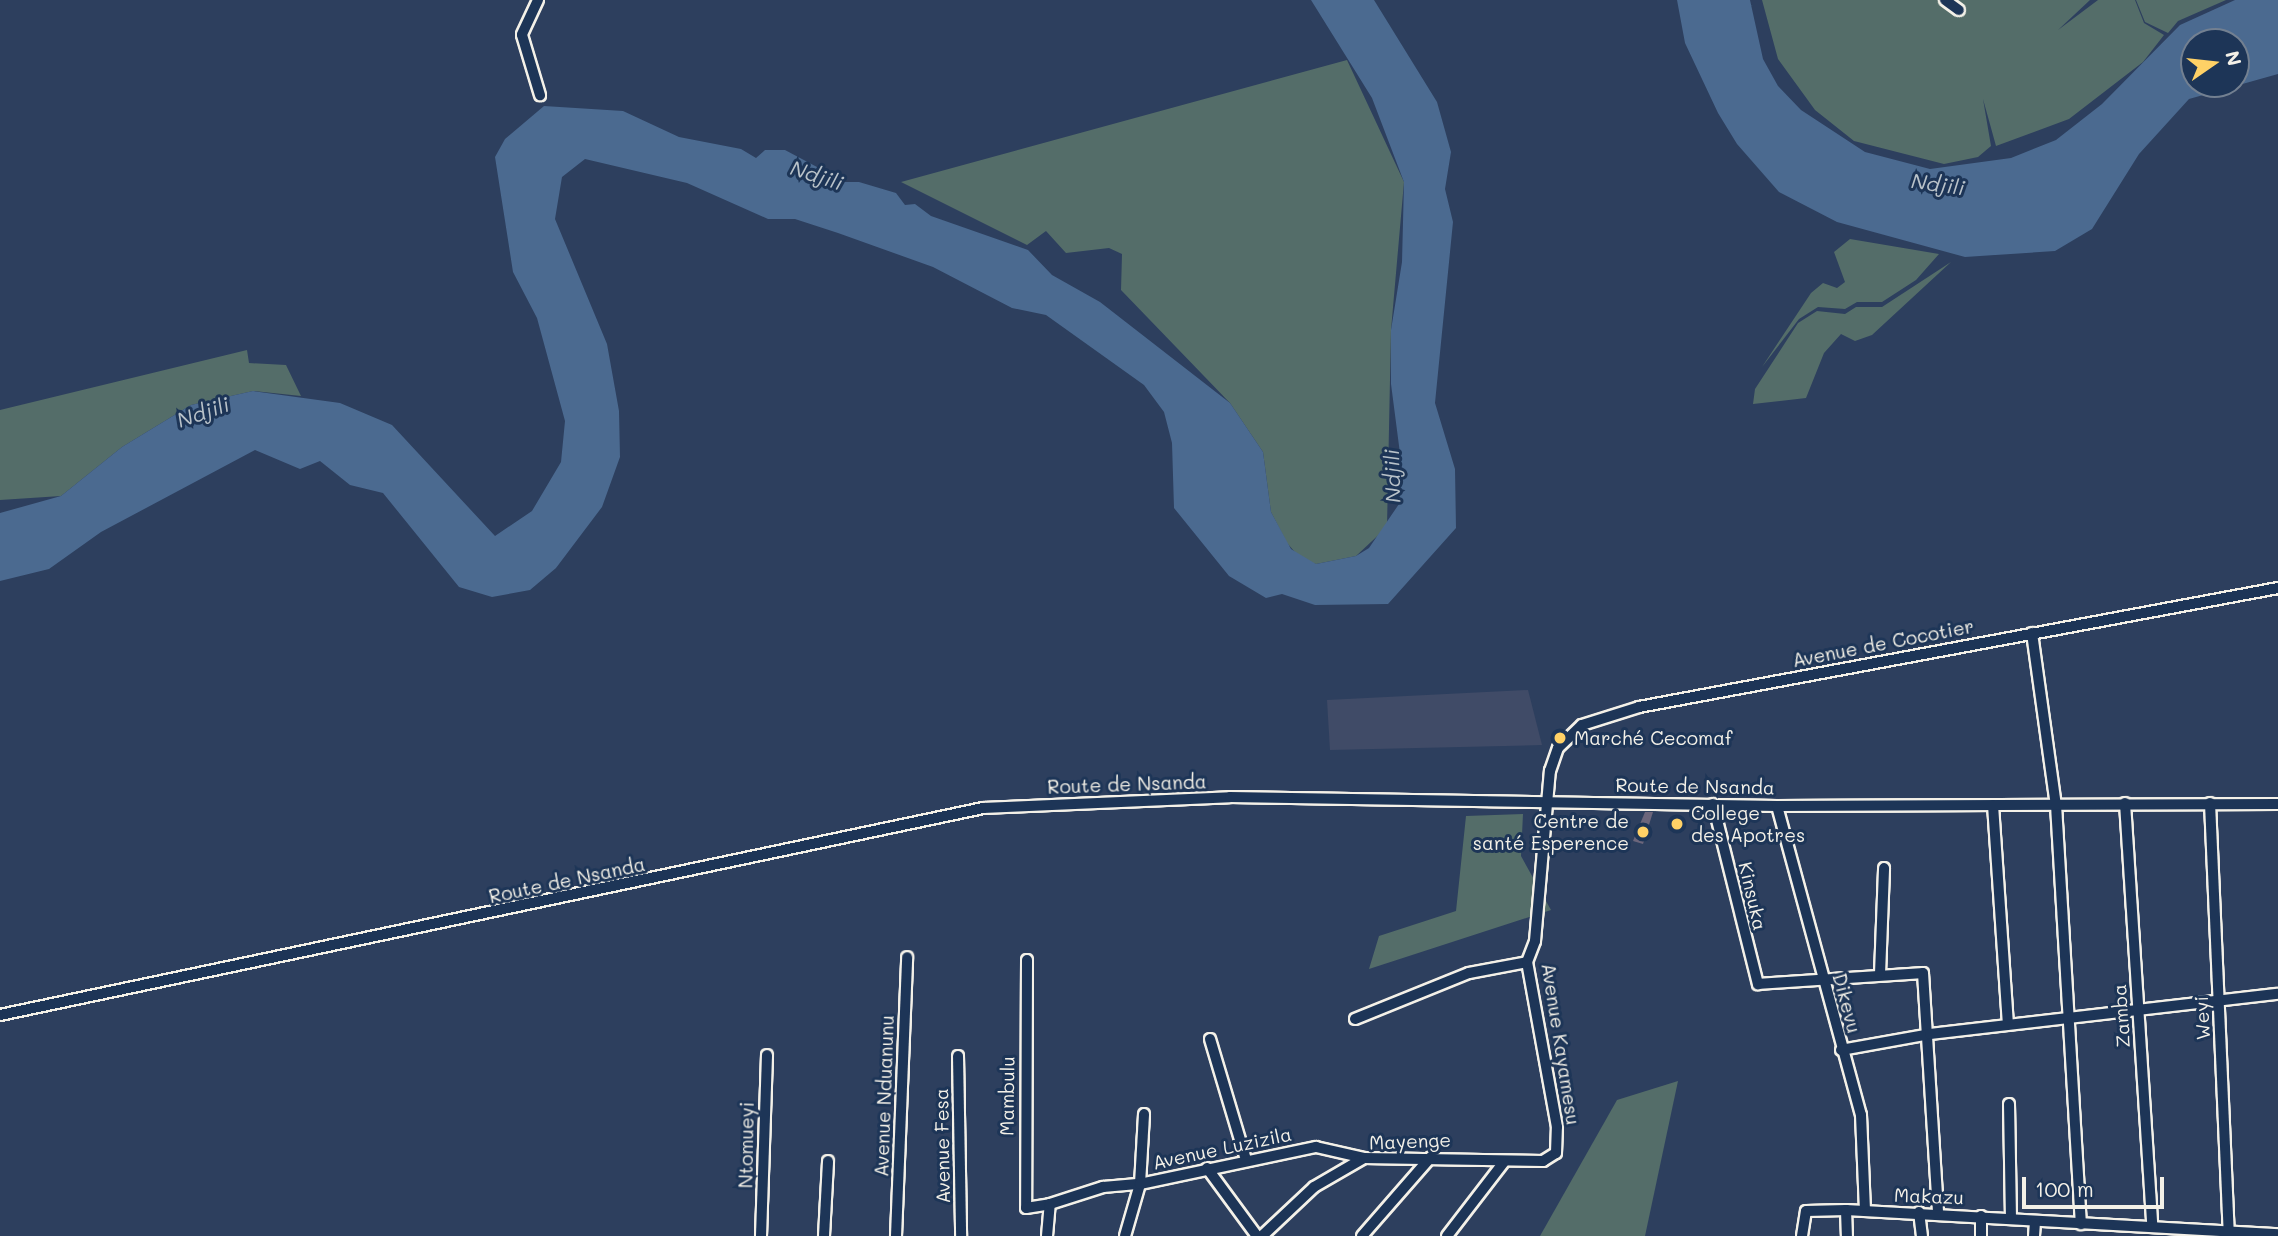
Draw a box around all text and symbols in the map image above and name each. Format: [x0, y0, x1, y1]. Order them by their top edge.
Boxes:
north arrow [2180, 28, 2250, 98]
text: N [2220, 48, 2248, 68]
water label: Ndjili [787, 155, 847, 195]
water label: Ndjili [1910, 168, 1966, 200]
water label: Ndjili [173, 391, 233, 433]
water label: Ndjili [1378, 449, 1406, 503]
street label: Avenue de Cocotier [1790, 614, 1976, 672]
place label: Marché Cecomaf [1574, 727, 1732, 749]
marker: Marché Cecomaf [1552, 730, 1568, 746]
street label: Route de Nsanda [1047, 770, 1207, 798]
street label: Route de Nsanda [1615, 773, 1775, 799]
place label: College des Apotres [1691, 802, 1805, 846]
place label: Centre de santé Esperence [1473, 810, 1629, 854]
marker: College des Apotres [1669, 816, 1685, 832]
marker: Centre de santé Esperence [1635, 824, 1651, 840]
street label: Route de Nsanda [487, 852, 647, 908]
street label: Kinsuka [1734, 860, 1772, 932]
street label: Avenue Kayamesu [1537, 961, 1585, 1127]
street label: Dikevu [1828, 971, 1866, 1035]
street label: Zamba [2107, 983, 2135, 1049]
street label: Weyi [2189, 995, 2215, 1041]
street label: Avenue Nduanunu [870, 1015, 898, 1177]
street label: Mambulu [995, 1056, 1019, 1136]
street label: Avenue Fesa [930, 1088, 954, 1204]
street label: Ntomueyi [734, 1101, 758, 1189]
street label: Avenue Luzizila [1150, 1122, 1294, 1174]
street label: Mayenge [1369, 1128, 1451, 1154]
scale bar [2026, 1162, 2168, 1206]
text: 100 m [2035, 1175, 2094, 1202]
street label: Makazu [1894, 1183, 1964, 1209]

